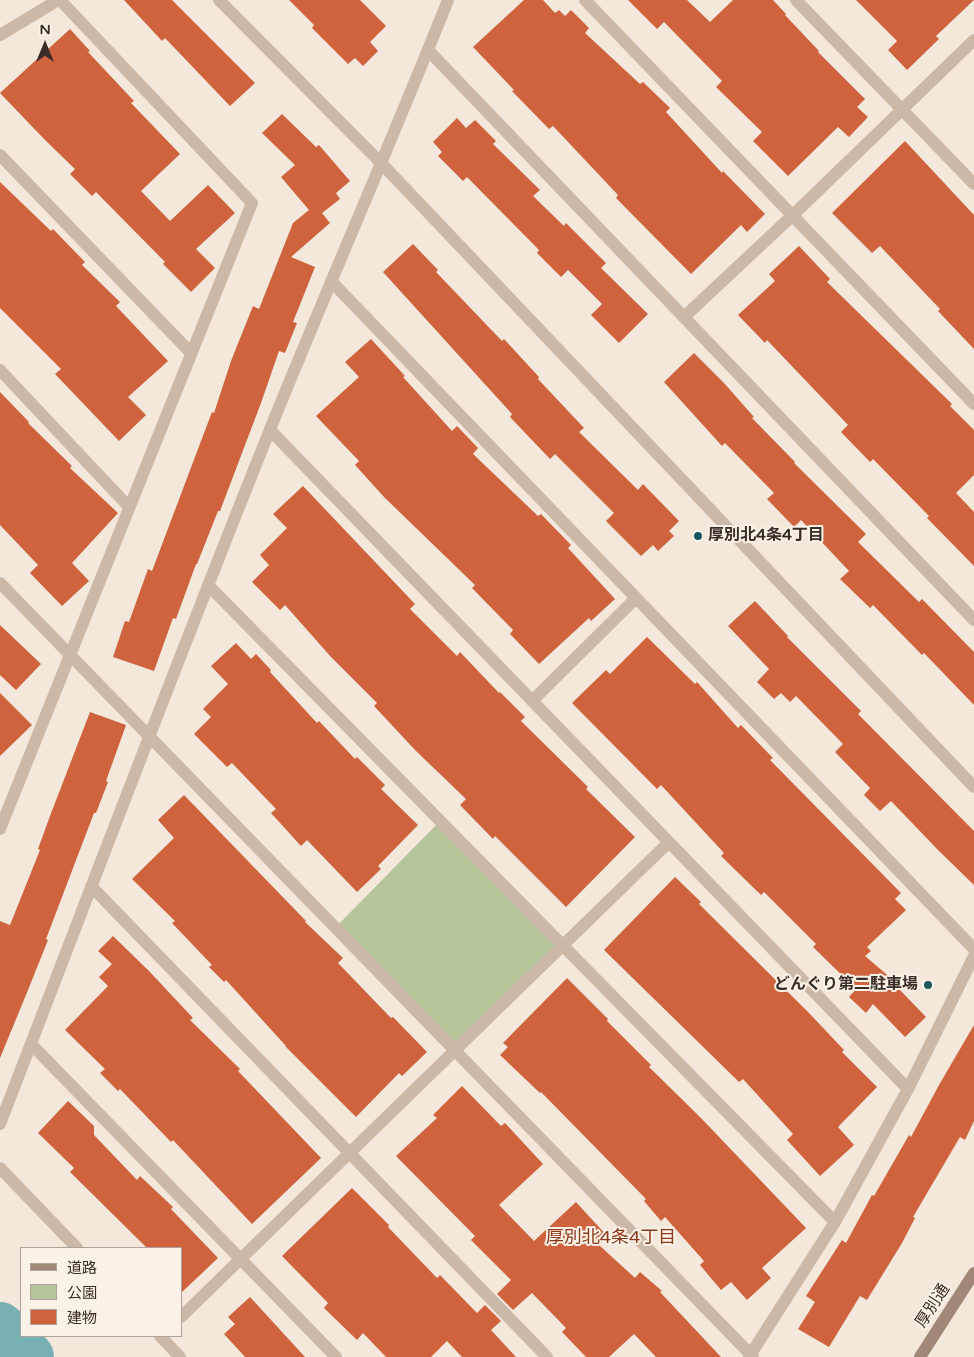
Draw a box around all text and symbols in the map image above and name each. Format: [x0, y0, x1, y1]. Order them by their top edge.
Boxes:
north arrow [20, 20, 70, 70]
text: N [39, 21, 51, 38]
place label: 厚別北4条4丁目 [708, 526, 824, 546]
marker: 厚別北4条4丁目 [692, 530, 704, 542]
place label: どんぐり第二駐車場 [774, 975, 918, 995]
marker: どんぐり第二駐車場 [922, 979, 934, 991]
district label: 厚別北4条4丁目 [546, 1227, 676, 1249]
legend [20, 1247, 182, 1337]
text: 道路 [67, 1259, 97, 1277]
street label: 厚別通 [912, 1281, 954, 1331]
text: 公園 [67, 1284, 97, 1302]
text: 建物 [67, 1309, 97, 1327]

